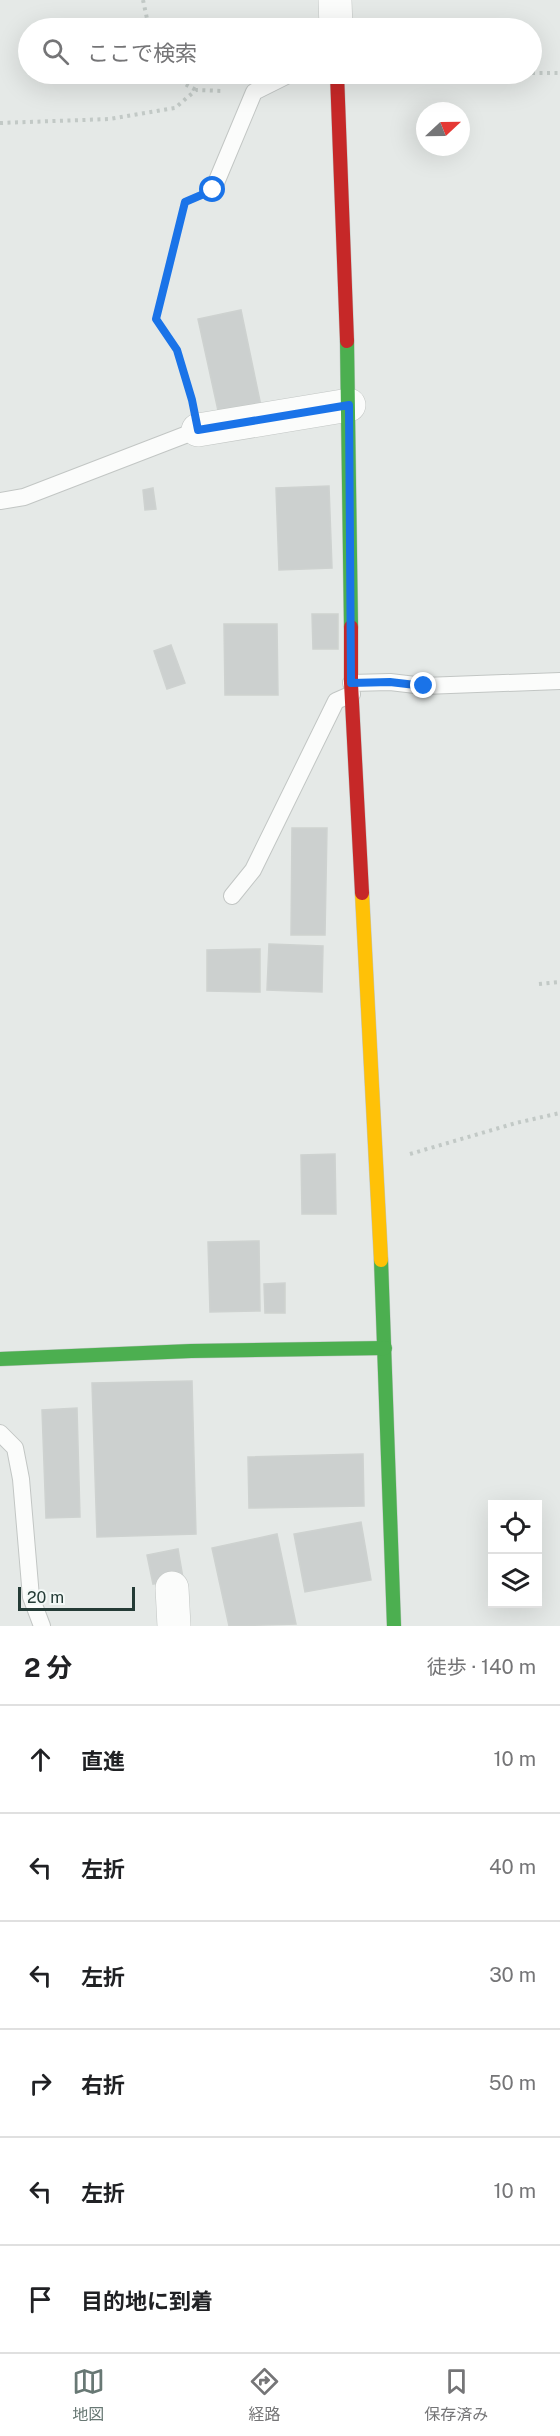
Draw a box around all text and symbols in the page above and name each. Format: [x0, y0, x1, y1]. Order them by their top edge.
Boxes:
search box [18, 18, 542, 84]
icon: search [39, 35, 72, 68]
text: ここで検索 [87, 40, 197, 66]
north arrow [416, 102, 470, 156]
route start [199, 176, 225, 202]
route end [410, 672, 436, 698]
map controls [488, 1500, 542, 1608]
button: locate [488, 1500, 542, 1554]
button: layers [488, 1554, 542, 1608]
scale bar [18, 1584, 135, 1612]
text: 20 m [27, 1588, 64, 1607]
text: 2 分 [24, 1652, 72, 1683]
text: 徒歩 · 140 m [427, 1655, 536, 1679]
icon: ahead [24, 1743, 57, 1776]
text: 10 m [493, 1747, 536, 1771]
text: 直進 [81, 1748, 125, 1774]
icon: left [24, 1851, 57, 1884]
text: 40 m [489, 1855, 536, 1879]
text: 左折 [81, 1856, 125, 1882]
icon: left [24, 1959, 57, 1992]
text: 30 m [489, 1963, 536, 1987]
text: 左折 [81, 1964, 125, 1990]
icon: right [24, 2067, 57, 2100]
text: 50 m [489, 2071, 536, 2095]
text: 右折 [81, 2072, 125, 2098]
icon: left [24, 2175, 57, 2208]
text: 10 m [493, 2179, 536, 2203]
text: 左折 [81, 2180, 125, 2206]
icon: arrive [24, 2283, 57, 2316]
text: 目的地に到着 [81, 2288, 213, 2314]
tab: 地図 [72, 2365, 105, 2425]
tab: 経路 [248, 2365, 281, 2425]
tab: 保存済み [424, 2365, 488, 2425]

